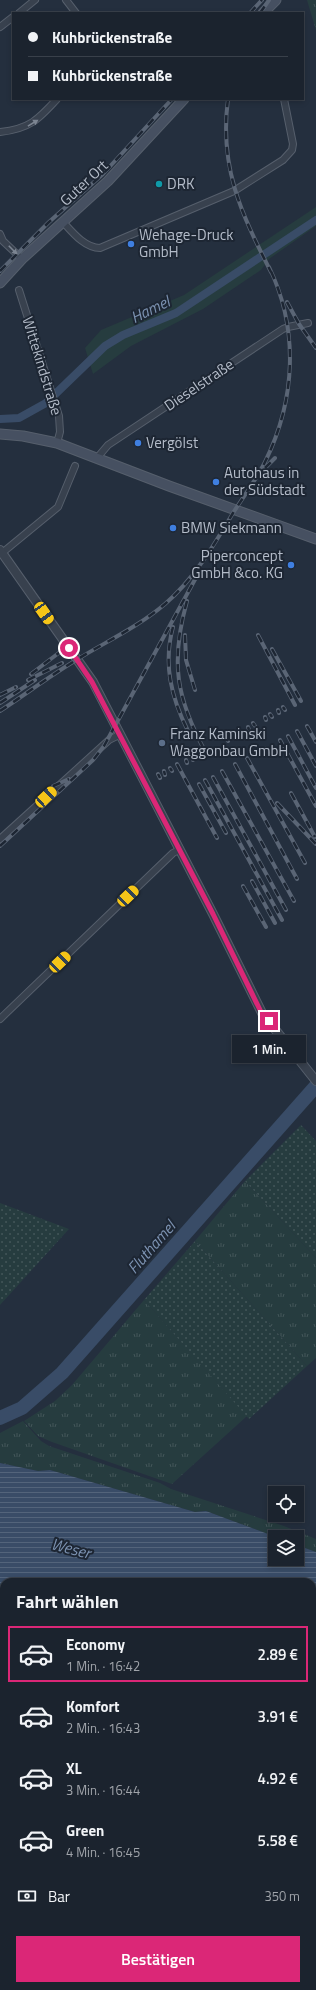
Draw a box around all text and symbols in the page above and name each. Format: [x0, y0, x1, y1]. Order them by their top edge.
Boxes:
text: Kuhbrückenstraße [52, 26, 172, 49]
text: Kuhbrückenstraße [52, 64, 172, 87]
one-way arrow [28, 119, 38, 127]
street label: Guter Ort [54, 154, 114, 211]
place label: DRK [167, 172, 195, 195]
marker: DRK [154, 179, 164, 189]
place label: Wehage-Druck GmbH [139, 223, 234, 263]
marker: Wehage-Druck GmbH [126, 239, 136, 249]
one-way arrow [8, 245, 18, 255]
water label: Hamel [126, 289, 175, 329]
street label: Wittekindstraße [17, 314, 68, 418]
street label: Dieselstraße [159, 353, 238, 416]
place label: Vergölst [146, 431, 199, 454]
marker: Vergölst [133, 438, 143, 448]
place label: Autohaus in der Südstadt [224, 461, 306, 501]
marker: Autohaus in der Südstadt [211, 477, 221, 487]
place label: BMW Siekmann [181, 516, 282, 539]
marker: BMW Siekmann [168, 523, 178, 533]
place label: Piperconcept GmbH &co. KG [191, 544, 284, 584]
marker: Piperconcept GmbH &co. KG [286, 560, 296, 570]
car [32, 600, 56, 626]
route start [60, 639, 78, 657]
place label: Franz Kaminski Waggonbau GmbH [170, 722, 288, 762]
marker: Franz Kaminski Waggonbau GmbH [157, 738, 167, 748]
car [33, 784, 59, 810]
car [115, 883, 141, 909]
car [47, 949, 73, 975]
route end [260, 1012, 278, 1030]
callout: 1 Min. [232, 1035, 306, 1063]
text: 1 Min. [252, 1039, 286, 1059]
water label: Fluthamel [121, 1214, 182, 1279]
map controls [268, 1486, 304, 1566]
button: locate [268, 1486, 304, 1522]
button: layers [268, 1530, 304, 1566]
water label: Weser [49, 1531, 95, 1565]
text: Fahrt wählen [16, 1588, 119, 1615]
text: Economy [66, 1633, 125, 1656]
icon: car [18, 1636, 54, 1672]
text: 2.89 € [258, 1643, 298, 1666]
text: 1 Min. · 16:42 [66, 1656, 140, 1676]
text: Komfort [66, 1695, 120, 1718]
icon: car [18, 1698, 54, 1734]
text: 3.91 € [258, 1705, 298, 1728]
text: 2 Min. · 16:43 [66, 1718, 140, 1738]
text: XL [66, 1757, 82, 1780]
icon: car [18, 1760, 54, 1796]
text: 4.92 € [258, 1767, 298, 1790]
text: 3 Min. · 16:44 [66, 1780, 140, 1800]
text: Green [66, 1819, 104, 1842]
icon: car [18, 1822, 54, 1858]
text: 5.58 € [258, 1829, 298, 1852]
text: 4 Min. · 16:45 [66, 1842, 140, 1862]
icon: cash [16, 1885, 38, 1907]
text: Bar [48, 1885, 70, 1908]
text: 350 m [264, 1886, 300, 1906]
button: Bestätigen [16, 1936, 300, 1982]

